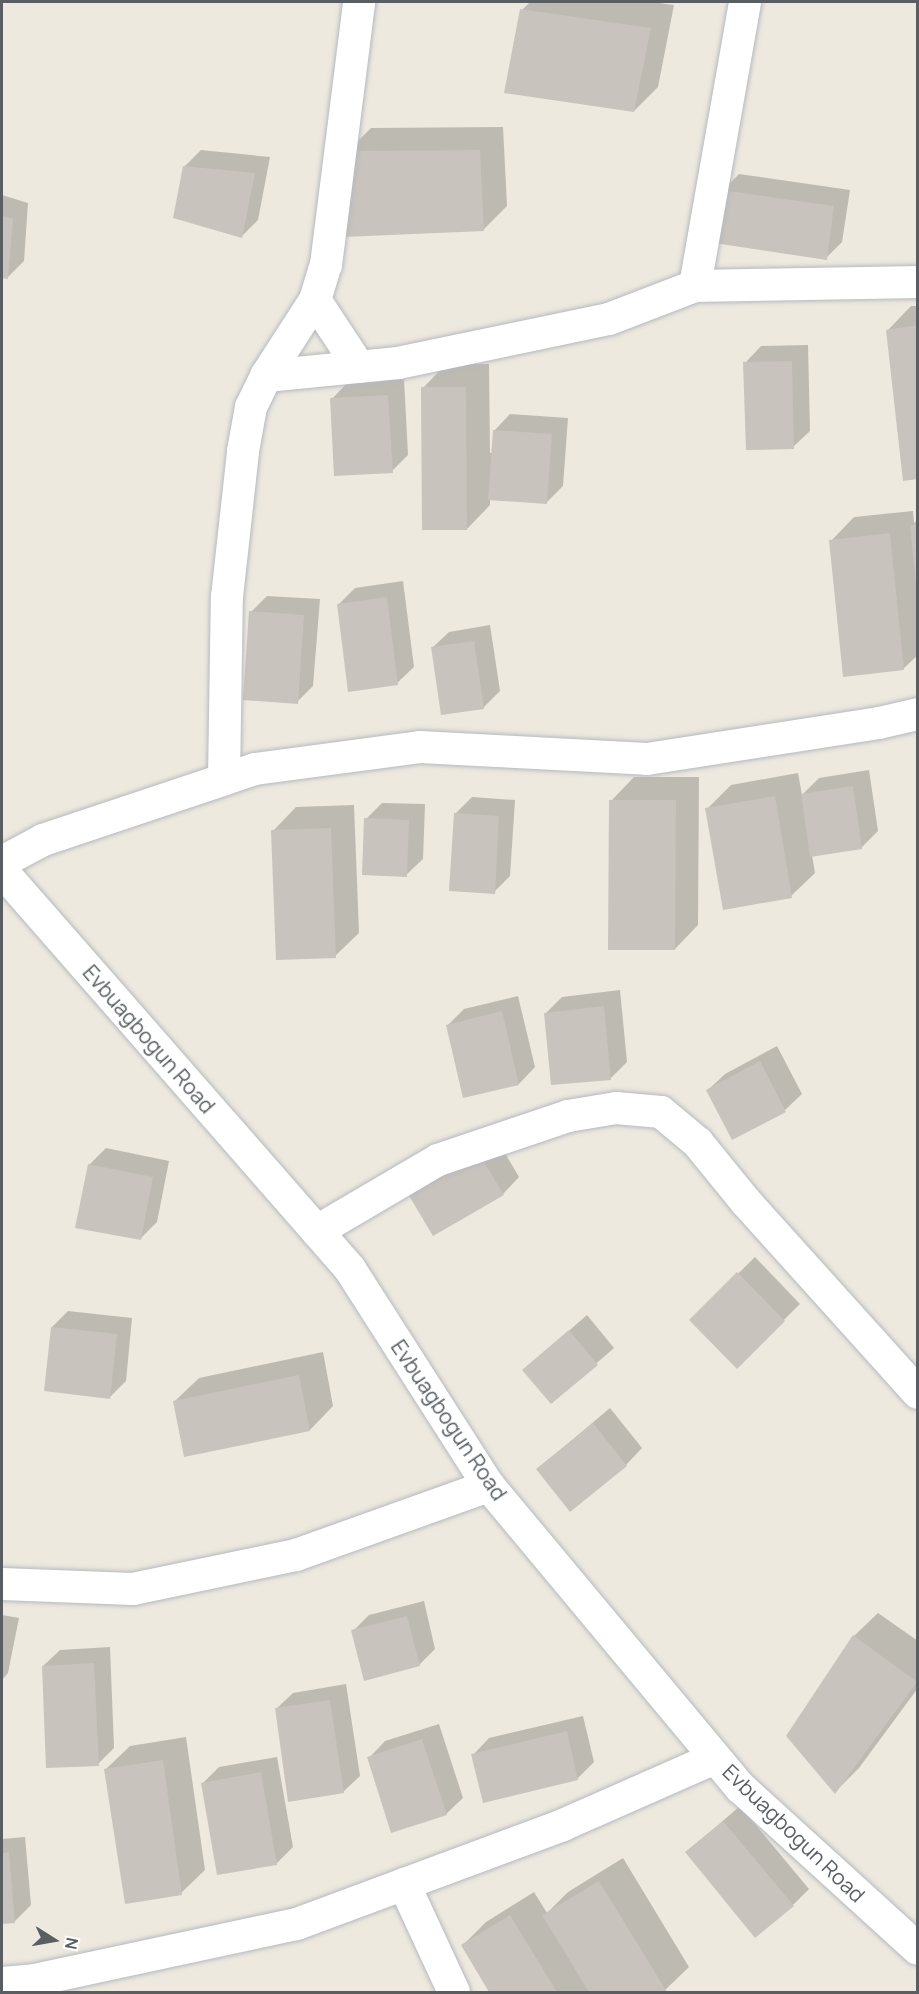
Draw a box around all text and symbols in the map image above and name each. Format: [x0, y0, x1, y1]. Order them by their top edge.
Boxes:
street label: Evbuagbogun Road [78, 960, 220, 1118]
street label: Evbuagbogun Road [386, 1335, 512, 1505]
street label: Evbuagbogun Road [718, 1759, 870, 1907]
north arrow [24, 1910, 84, 1970]
text: N [60, 1936, 84, 1951]

